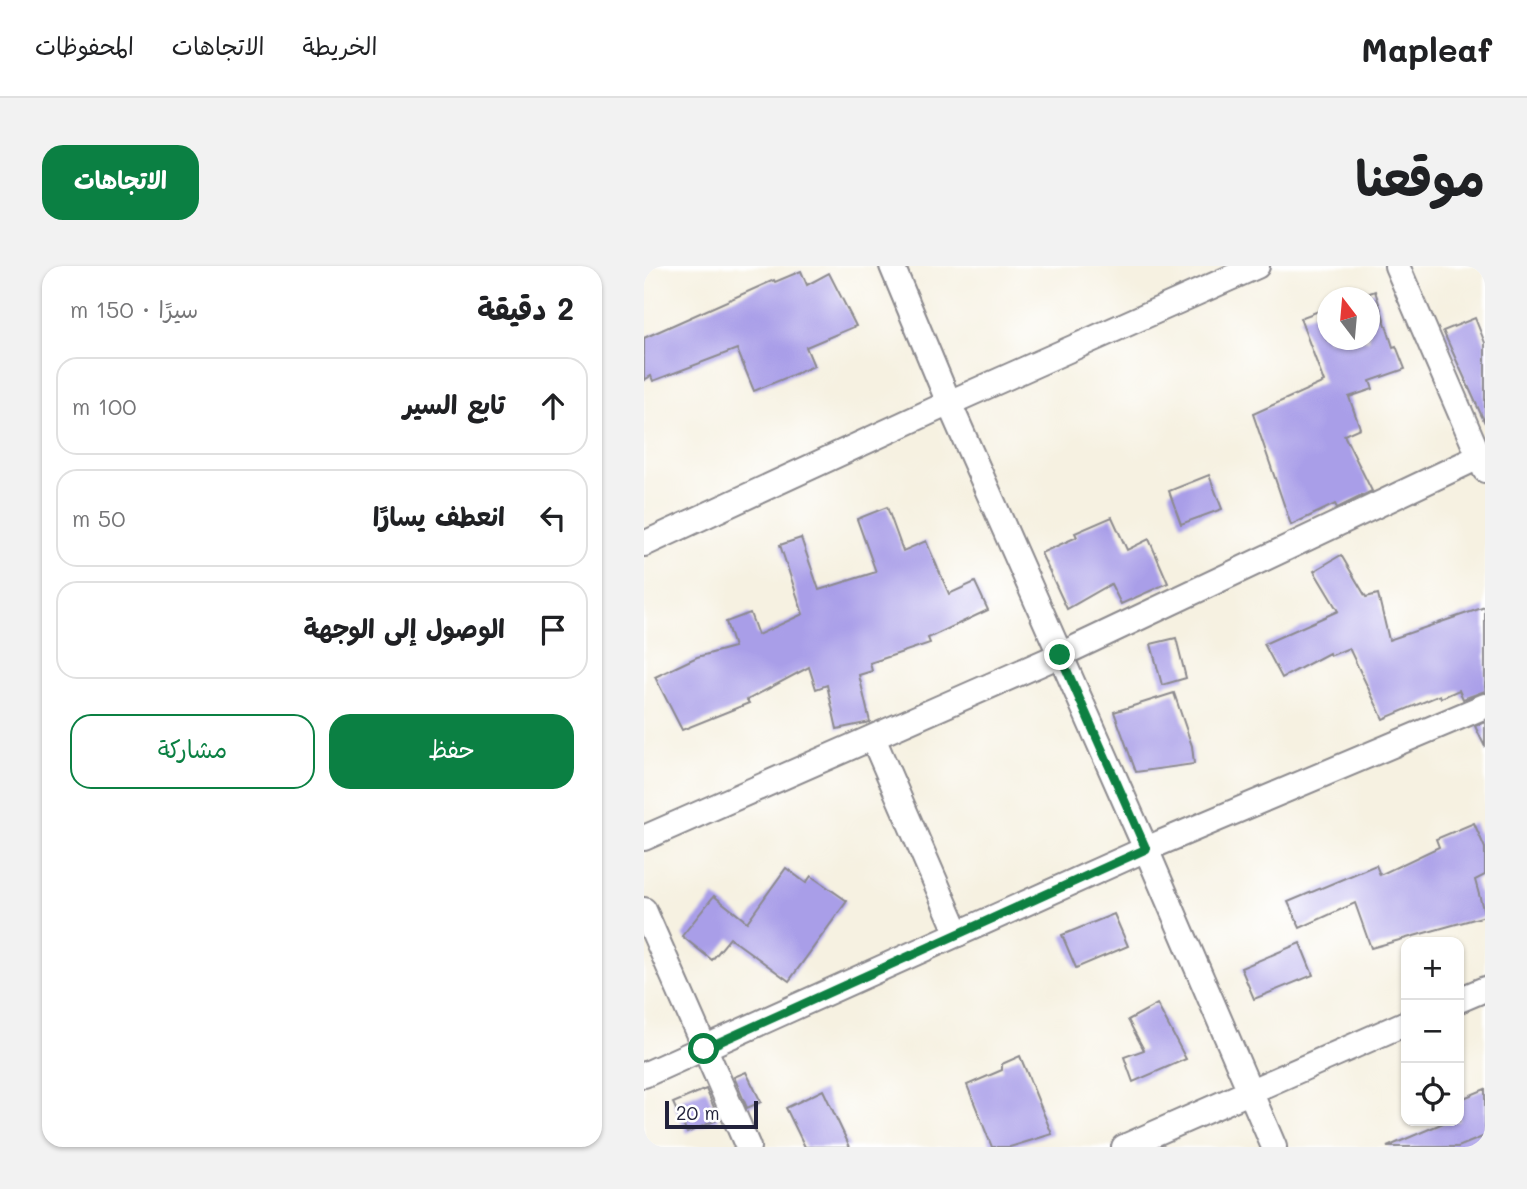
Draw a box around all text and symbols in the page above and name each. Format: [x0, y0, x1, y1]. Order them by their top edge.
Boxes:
text: Mapleaf [1361, 27, 1492, 70]
text: المحفوظات [35, 30, 134, 61]
text: الاتجاهات [172, 30, 265, 61]
text: الخريطة [303, 30, 377, 61]
button: الاتجاهات [42, 145, 199, 220]
text: موقعنا [1355, 145, 1485, 208]
north arrow [1317, 287, 1380, 350]
text: 2 دقيقة [477, 288, 574, 328]
text: سيرًا · 150 m [70, 294, 198, 324]
text: تابع السير [403, 387, 505, 421]
icon: ahead [534, 387, 572, 425]
text: 100 m [72, 391, 136, 421]
text: انعطف يسارًا [373, 499, 505, 533]
icon: left [534, 499, 572, 537]
text: 50 m [72, 503, 125, 533]
text: الوصول إلى الوجهة [303, 611, 505, 645]
icon: arrive [534, 611, 572, 649]
route end [1044, 639, 1075, 670]
button: مشاركة [70, 714, 315, 789]
button: حفظ [329, 714, 574, 789]
map controls [1401, 937, 1464, 1126]
button: + [1401, 937, 1464, 1000]
button: − [1401, 1000, 1464, 1063]
route start [688, 1033, 719, 1064]
button: locate [1401, 1063, 1464, 1126]
scale bar [665, 1098, 758, 1130]
text: 20 m [676, 1100, 720, 1125]

